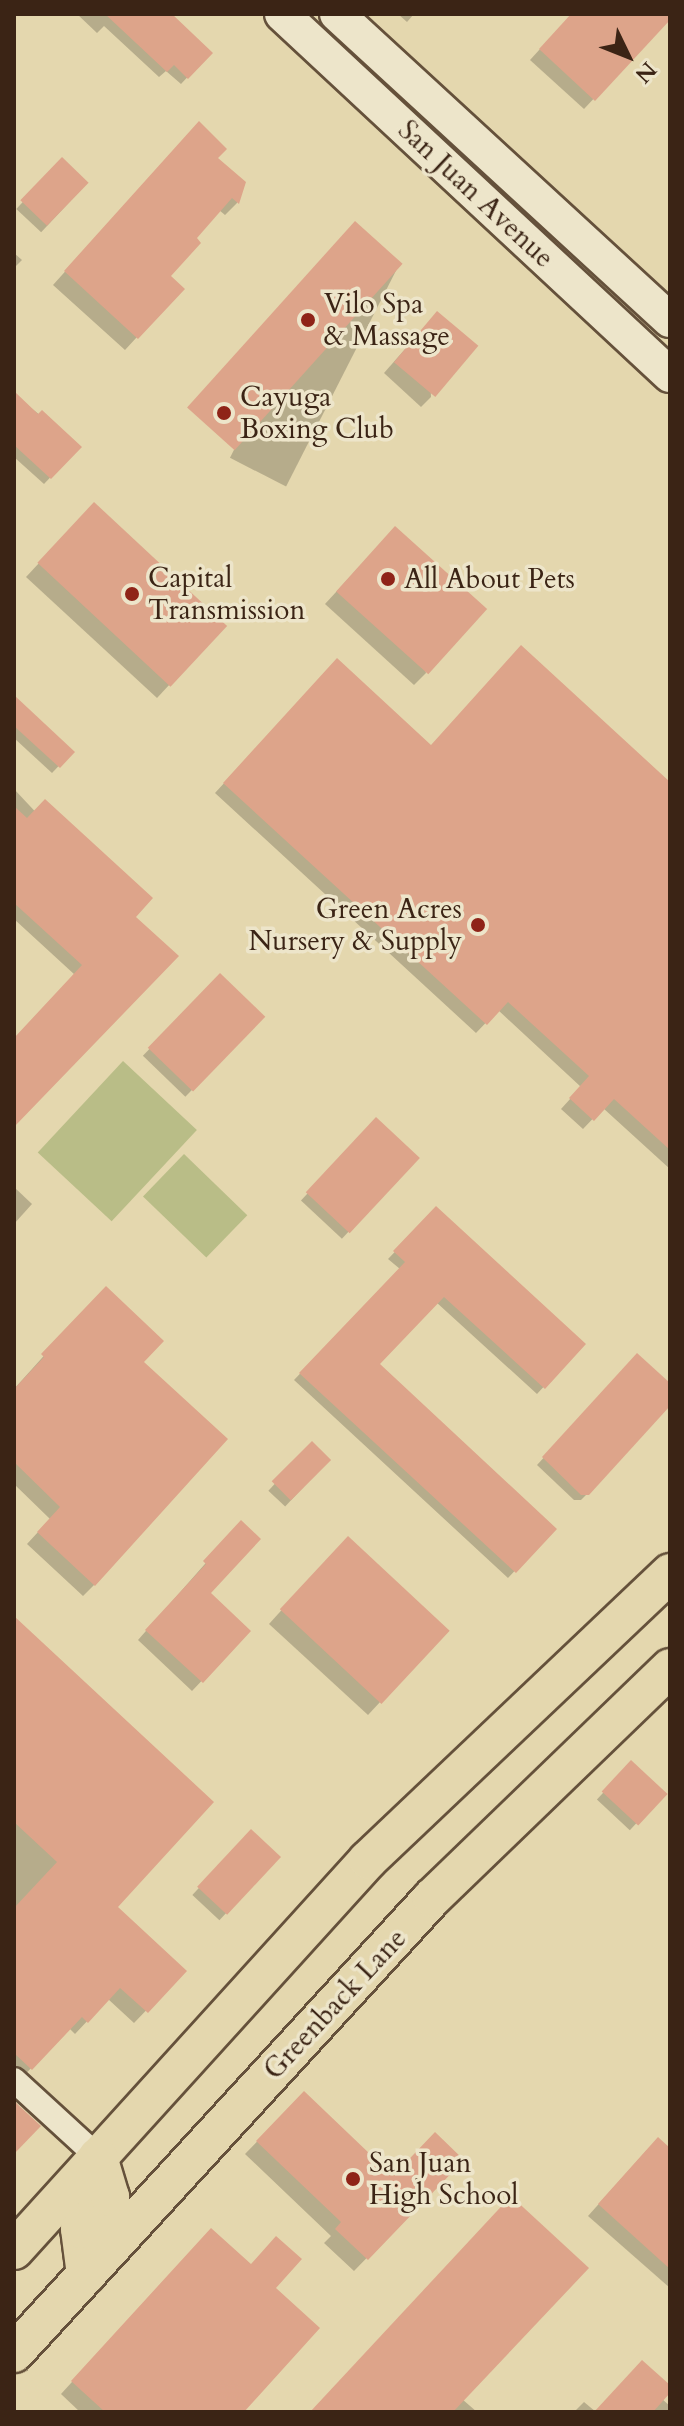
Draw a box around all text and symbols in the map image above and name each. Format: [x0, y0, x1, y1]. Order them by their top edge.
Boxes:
north arrow [588, 16, 668, 96]
text: N [628, 55, 663, 90]
street label: San Juan Avenue [391, 113, 561, 275]
place label: Vilo Spa & Massage [324, 287, 450, 353]
marker: Vilo Spa & Massage [299, 311, 317, 329]
place label: Cayuga Boxing Club [240, 380, 394, 446]
marker: Cayuga Boxing Club [215, 404, 233, 422]
place label: Capital Transmission [148, 561, 305, 627]
place label: All About Pets [404, 562, 575, 596]
marker: All About Pets [379, 570, 397, 588]
marker: Capital Transmission [123, 585, 141, 603]
place label: Green Acres Nursery & Supply [248, 892, 462, 958]
marker: Green Acres Nursery & Supply [469, 916, 487, 934]
street label: Greenback Lane [257, 1922, 413, 2086]
place label: San Juan High School [369, 2146, 518, 2212]
marker: San Juan High School [344, 2170, 362, 2188]

